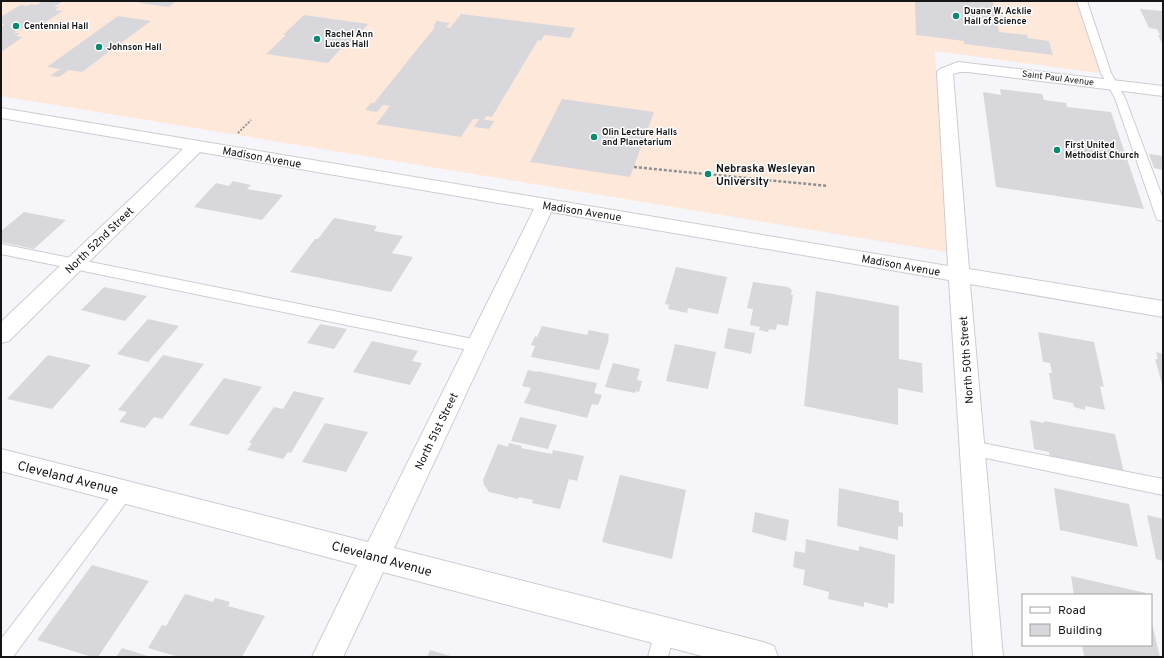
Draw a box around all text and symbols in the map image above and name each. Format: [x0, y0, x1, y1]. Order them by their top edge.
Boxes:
place label: Duane W. Acklie Hall of Science [964, 6, 1032, 27]
marker: Duane W. Acklie Hall of Science [951, 11, 961, 21]
marker: Centennial Hall [11, 21, 21, 31]
place label: Centennial Hall [24, 21, 88, 32]
place label: Rachel Ann Lucas Hall [325, 29, 373, 50]
marker: Rachel Ann Lucas Hall [312, 34, 322, 44]
marker: Johnson Hall [94, 42, 104, 52]
place label: Johnson Hall [107, 42, 162, 53]
street label: Saint Paul Avenue [1021, 69, 1095, 88]
place label: Olin Lecture Halls and Planetarium [602, 127, 677, 148]
marker: Olin Lecture Halls and Planetarium [589, 132, 599, 142]
place label: First United Methodist Church [1065, 140, 1139, 161]
street label: Madison Avenue [221, 144, 302, 172]
marker: First United Methodist Church [1052, 145, 1062, 155]
place label: Nebraska Wesleyan University [716, 162, 815, 189]
marker: Nebraska Wesleyan University [703, 169, 713, 179]
street label: Madison Avenue [541, 199, 622, 225]
street label: North 52nd Street [62, 204, 137, 277]
street label: Madison Avenue [860, 252, 941, 280]
street label: North 50th Street [957, 316, 977, 404]
street label: North 51st Street [412, 391, 462, 472]
street label: Cleveland Avenue [15, 459, 120, 499]
street label: Cleveland Avenue [329, 539, 433, 581]
legend [1022, 594, 1152, 646]
text: Road [1058, 603, 1086, 619]
text: Building [1058, 623, 1102, 639]

